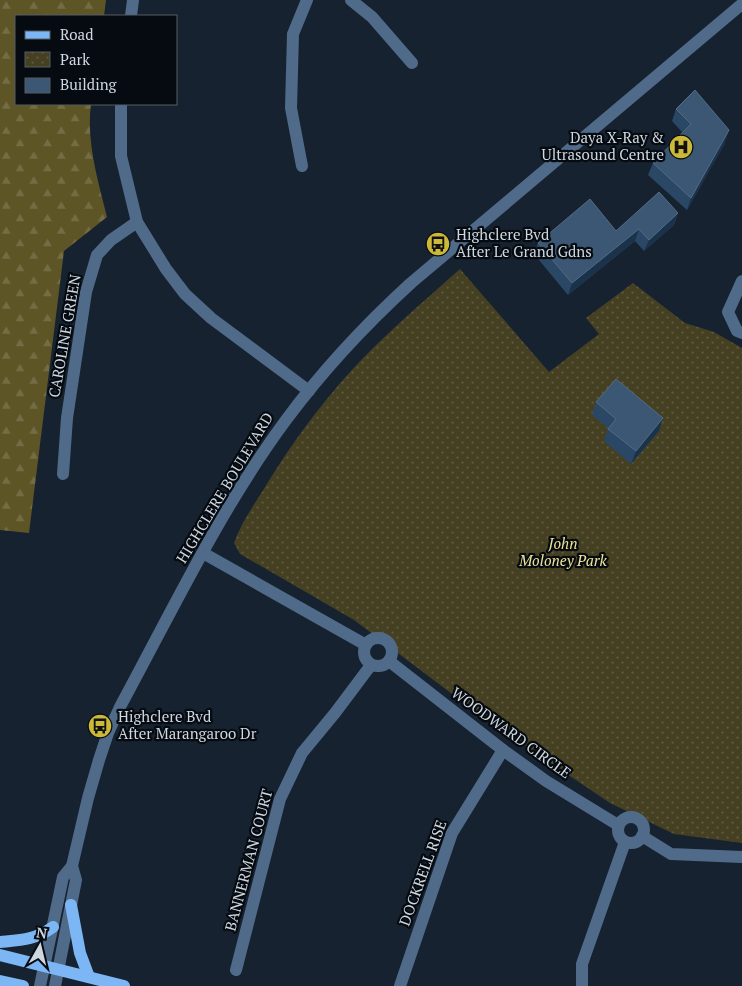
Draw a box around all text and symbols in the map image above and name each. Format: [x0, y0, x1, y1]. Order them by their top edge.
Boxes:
legend [15, 15, 178, 105]
text: Road [60, 24, 93, 44]
text: Park [60, 49, 90, 69]
text: Building [60, 74, 118, 94]
place label: Daya X-Ray & Ultrasound Centre [542, 127, 664, 164]
hospital icon: Daya X-Ray & Ultrasound Centre [668, 134, 694, 160]
place label: Highclere Bvd After Le Grand Gdns [456, 224, 592, 261]
bus stop icon: Highclere Bvd After Le Grand Gdns [425, 231, 451, 257]
street label: CAROLINE GREEN [43, 273, 85, 399]
street label: HIGHCLERE BOULEVARD [171, 408, 277, 567]
park label: John Moloney Park [518, 533, 608, 570]
street label: WOODWARD CIRCLE [448, 682, 575, 782]
place label: Highclere Bvd After Marangaroo Dr [118, 706, 257, 743]
bus stop icon: Highclere Bvd After Marangaroo Dr [87, 713, 113, 739]
street label: BANNERMAN COURT [219, 787, 277, 933]
street label: DOCKRELL RISE [394, 817, 450, 928]
north arrow [15, 921, 65, 971]
text: N [35, 922, 49, 943]

